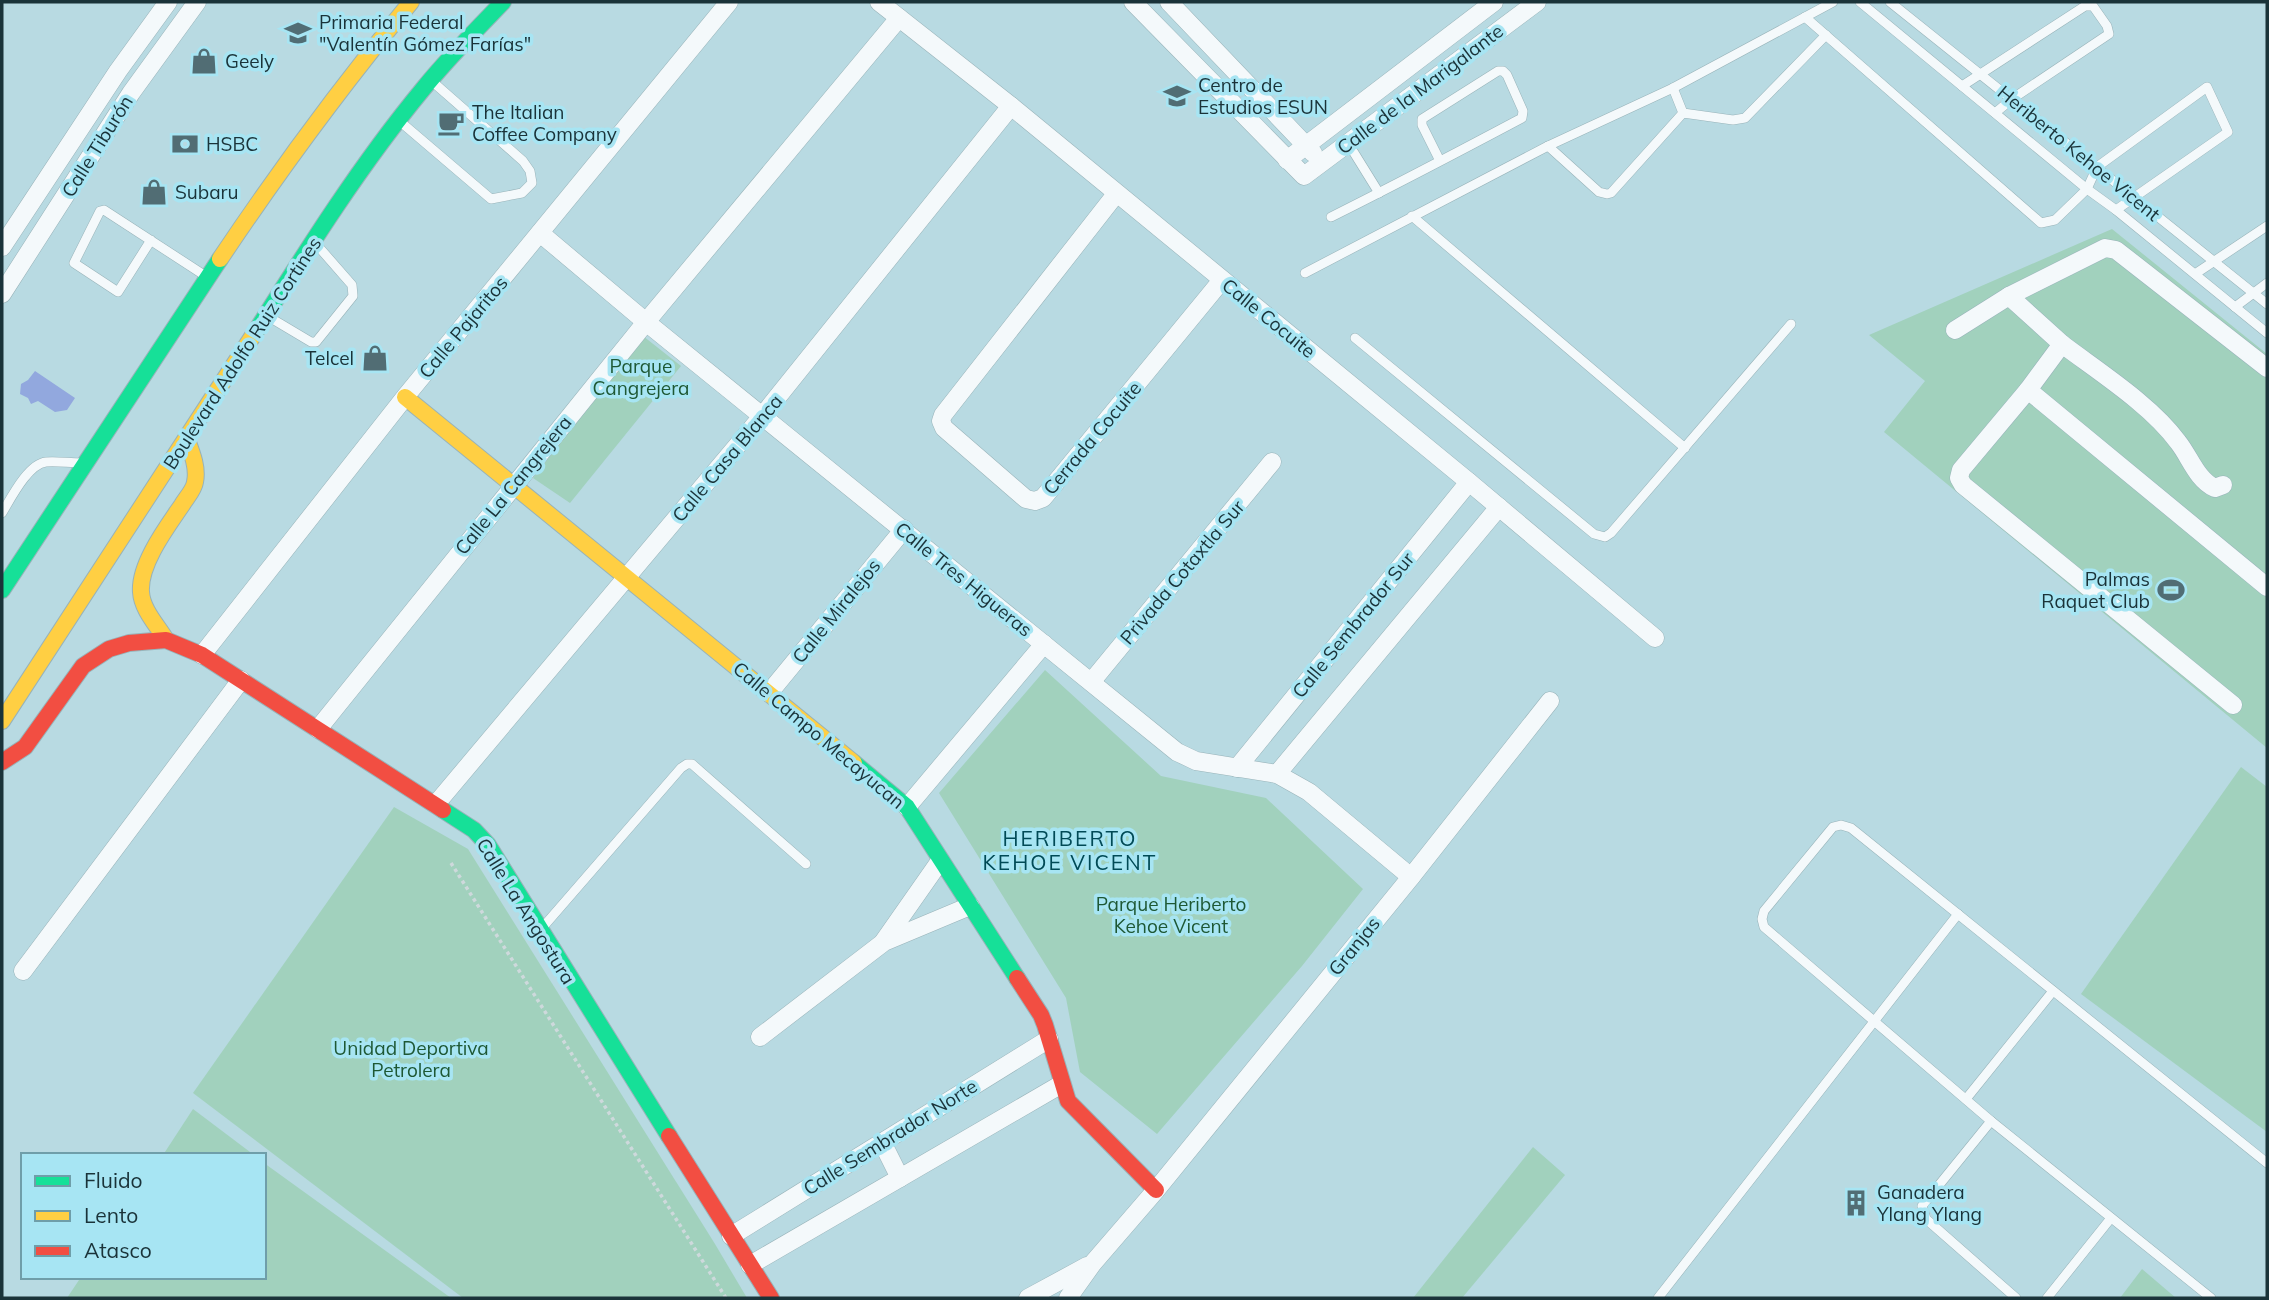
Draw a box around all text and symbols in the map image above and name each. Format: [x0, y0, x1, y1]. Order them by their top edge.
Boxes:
place label: Primaria Federal "Valentín Gómez Farías" [319, 10, 531, 56]
school or university icon: Primaria Federal "Valentín Gómez Farías" [283, 18, 313, 48]
street label: Calle de la Marigalante [1332, 19, 1508, 159]
shop icon: Geely [189, 46, 219, 76]
place label: Geely [225, 49, 274, 73]
place label: Centro de Estudios ESUN [1198, 73, 1328, 119]
street label: Heriberto Kehoe Vicent [1993, 80, 2165, 226]
school or university icon: Centro de Estudios ESUN [1162, 81, 1192, 111]
street label: Calle Tiburón [56, 91, 138, 201]
place label: The Italian Coffee Company [472, 100, 617, 146]
cafe icon: The Italian Coffee Company [436, 108, 466, 138]
bank icon: HSBC [170, 129, 200, 159]
place label: HSBC [206, 132, 258, 156]
shop icon: Subaru [139, 177, 169, 207]
place label: Subaru [175, 180, 238, 204]
street label: Boulevard Adolfo Ruiz Cortines [158, 232, 326, 474]
street label: Calle Pajaritos [413, 271, 513, 383]
street label: Calle Cocuite [1217, 273, 1321, 363]
shop icon: Telcel [360, 343, 390, 373]
place label: Telcel [305, 346, 354, 370]
park label: Parque Cangrejera [593, 354, 689, 400]
street label: Cerrada Cocuite [1038, 376, 1146, 500]
street label: Calle Casa Blanca [667, 389, 787, 527]
street label: Calle La Cangrejera [450, 411, 576, 559]
street label: Privada Cotaxtla Sur [1115, 495, 1249, 649]
street label: Calle Tres Higueras [891, 516, 1037, 642]
street label: Calle Sembrador Sur [1287, 547, 1419, 703]
street label: Calle Miralejos [787, 554, 885, 668]
place label: Palmas Raquet Club [2041, 567, 2150, 613]
sports icon: Palmas Raquet Club [2156, 575, 2186, 605]
street label: Calle Campo Mecayucan [728, 656, 910, 814]
district label: HERIBERTO KEHOE VICENT [983, 825, 1157, 875]
street label: Calle La Angostura [471, 834, 581, 988]
park label: Parque Heriberto Kehoe Vicent [1096, 892, 1246, 938]
street label: Granjas [1323, 912, 1385, 980]
park label: Unidad Deportiva Petrolera [333, 1036, 489, 1082]
street label: Calle Sembrador Norte [799, 1074, 981, 1200]
legend [21, 1153, 266, 1279]
text: Fluido [84, 1167, 143, 1193]
place label: Ganadera Ylang Ylang [1876, 1180, 1982, 1226]
building icon: Ganadera Ylang Ylang [1841, 1188, 1871, 1218]
text: Lento [84, 1202, 138, 1228]
text: Atasco [84, 1237, 152, 1263]

